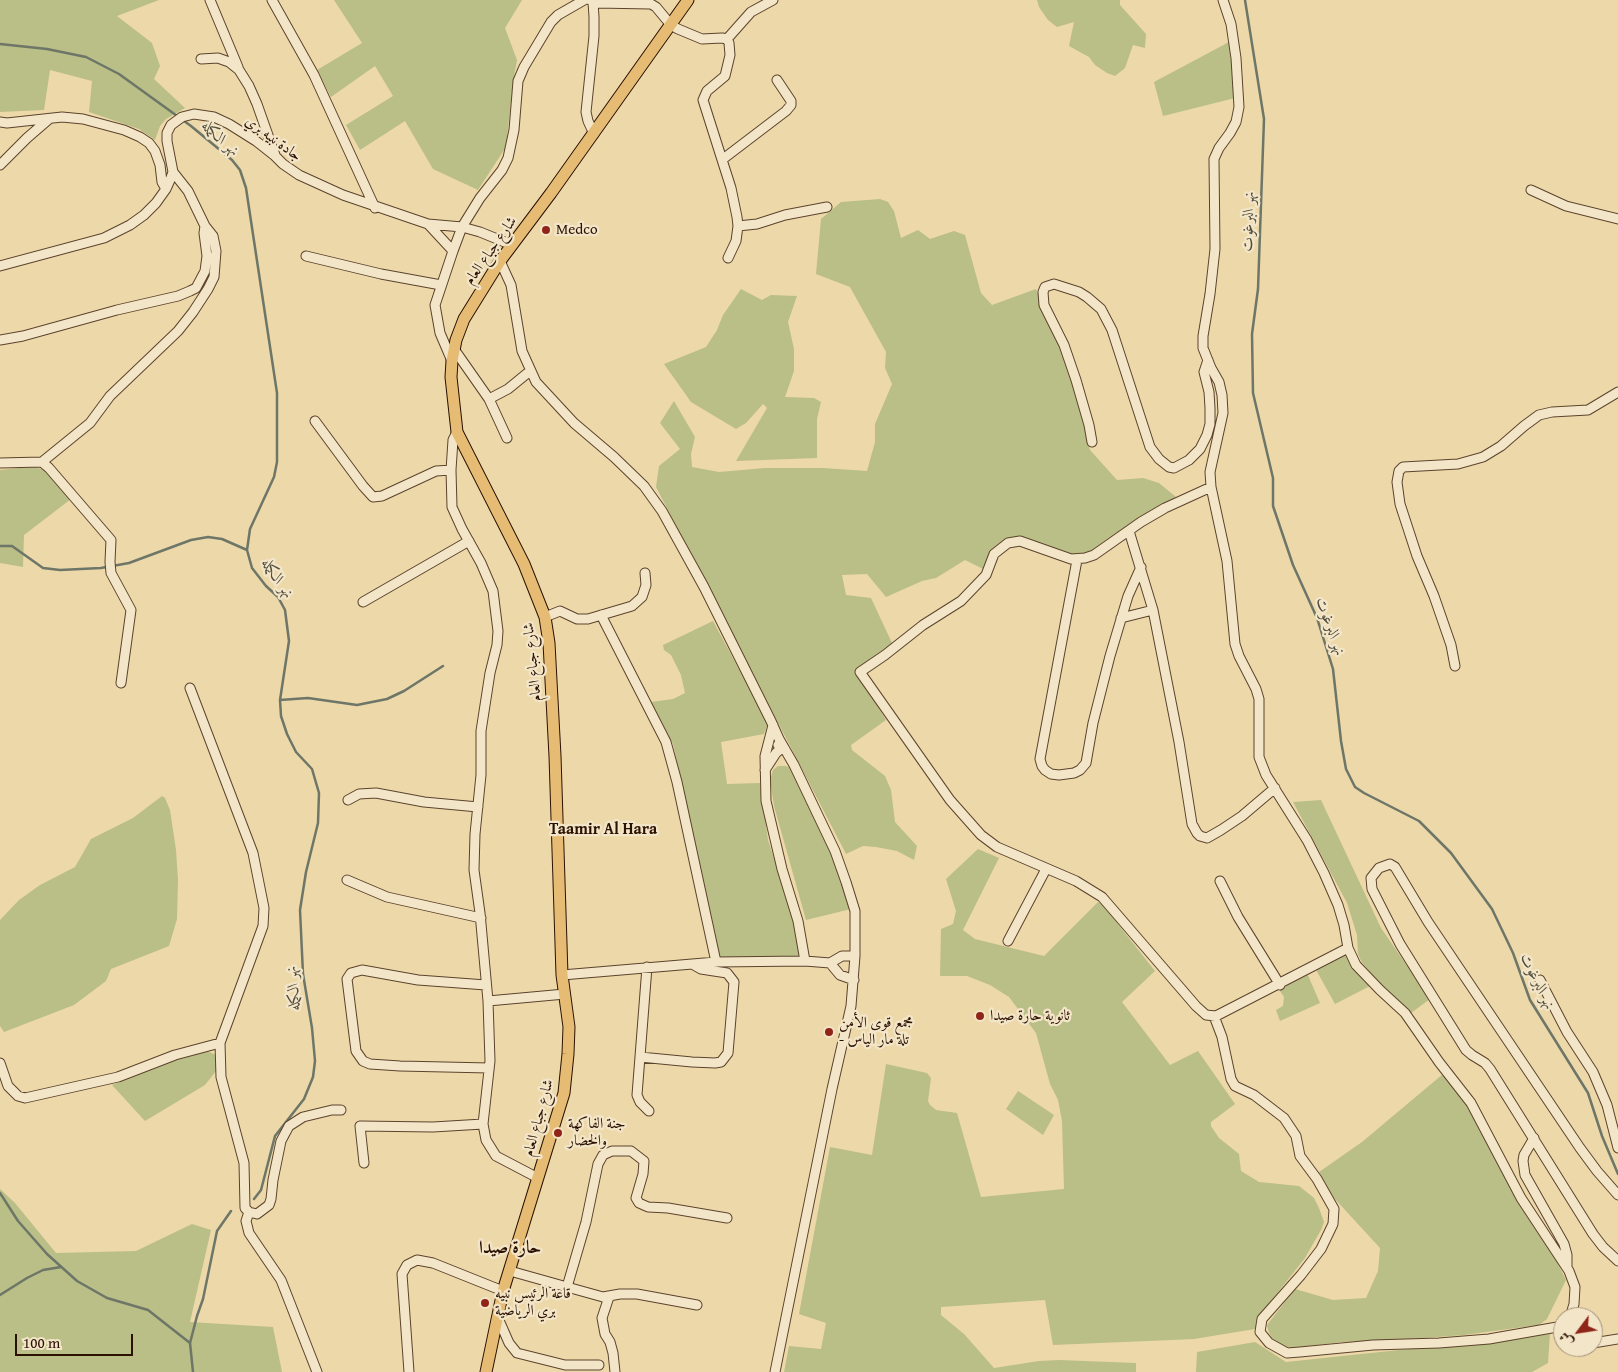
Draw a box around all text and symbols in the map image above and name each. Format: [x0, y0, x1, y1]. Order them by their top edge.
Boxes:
street label: جادة نبيه بري [241, 112, 305, 166]
water label: نهر الكمله [197, 117, 243, 161]
water label: نهر البرغوت [1238, 191, 1260, 251]
street label: شارع جباع العام [461, 213, 521, 289]
place label: Medco [556, 221, 598, 239]
marker: Medco [540, 224, 552, 236]
water label: نهر الكمله [256, 555, 298, 603]
water label: نهر البرغوت [1311, 595, 1349, 659]
street label: شارع جباع العام [520, 622, 546, 702]
district label: Taamir Al Hara [549, 820, 657, 840]
water label: نهر البرغوت [1515, 951, 1559, 1013]
water label: نهر الكمله [282, 965, 306, 1011]
place label: ثانوية حارة صيدا [990, 1007, 1070, 1025]
marker: ثانوية حارة صيدا [974, 1010, 986, 1022]
place label: مجمع قوى الأمن - تلة مار الياس [839, 1014, 913, 1049]
marker: مجمع قوى الأمن - تلة مار الياس [823, 1026, 835, 1038]
street label: شارع جباع العام [520, 1077, 558, 1159]
place label: جنة الفاكهة والخضار [568, 1115, 626, 1150]
marker: جنة الفاكهة والخضار [552, 1127, 564, 1139]
district label: حارة صيدا [479, 1237, 541, 1259]
place label: قاعة الرئيس نبيه بري الرياضية [495, 1285, 571, 1320]
marker: قاعة الرئيس نبيه بري الرياضية [479, 1297, 491, 1309]
north arrow [1553, 1307, 1603, 1357]
scale bar [18, 1324, 135, 1356]
text: ش [1554, 1328, 1578, 1350]
text: 100 m [23, 1332, 60, 1353]

